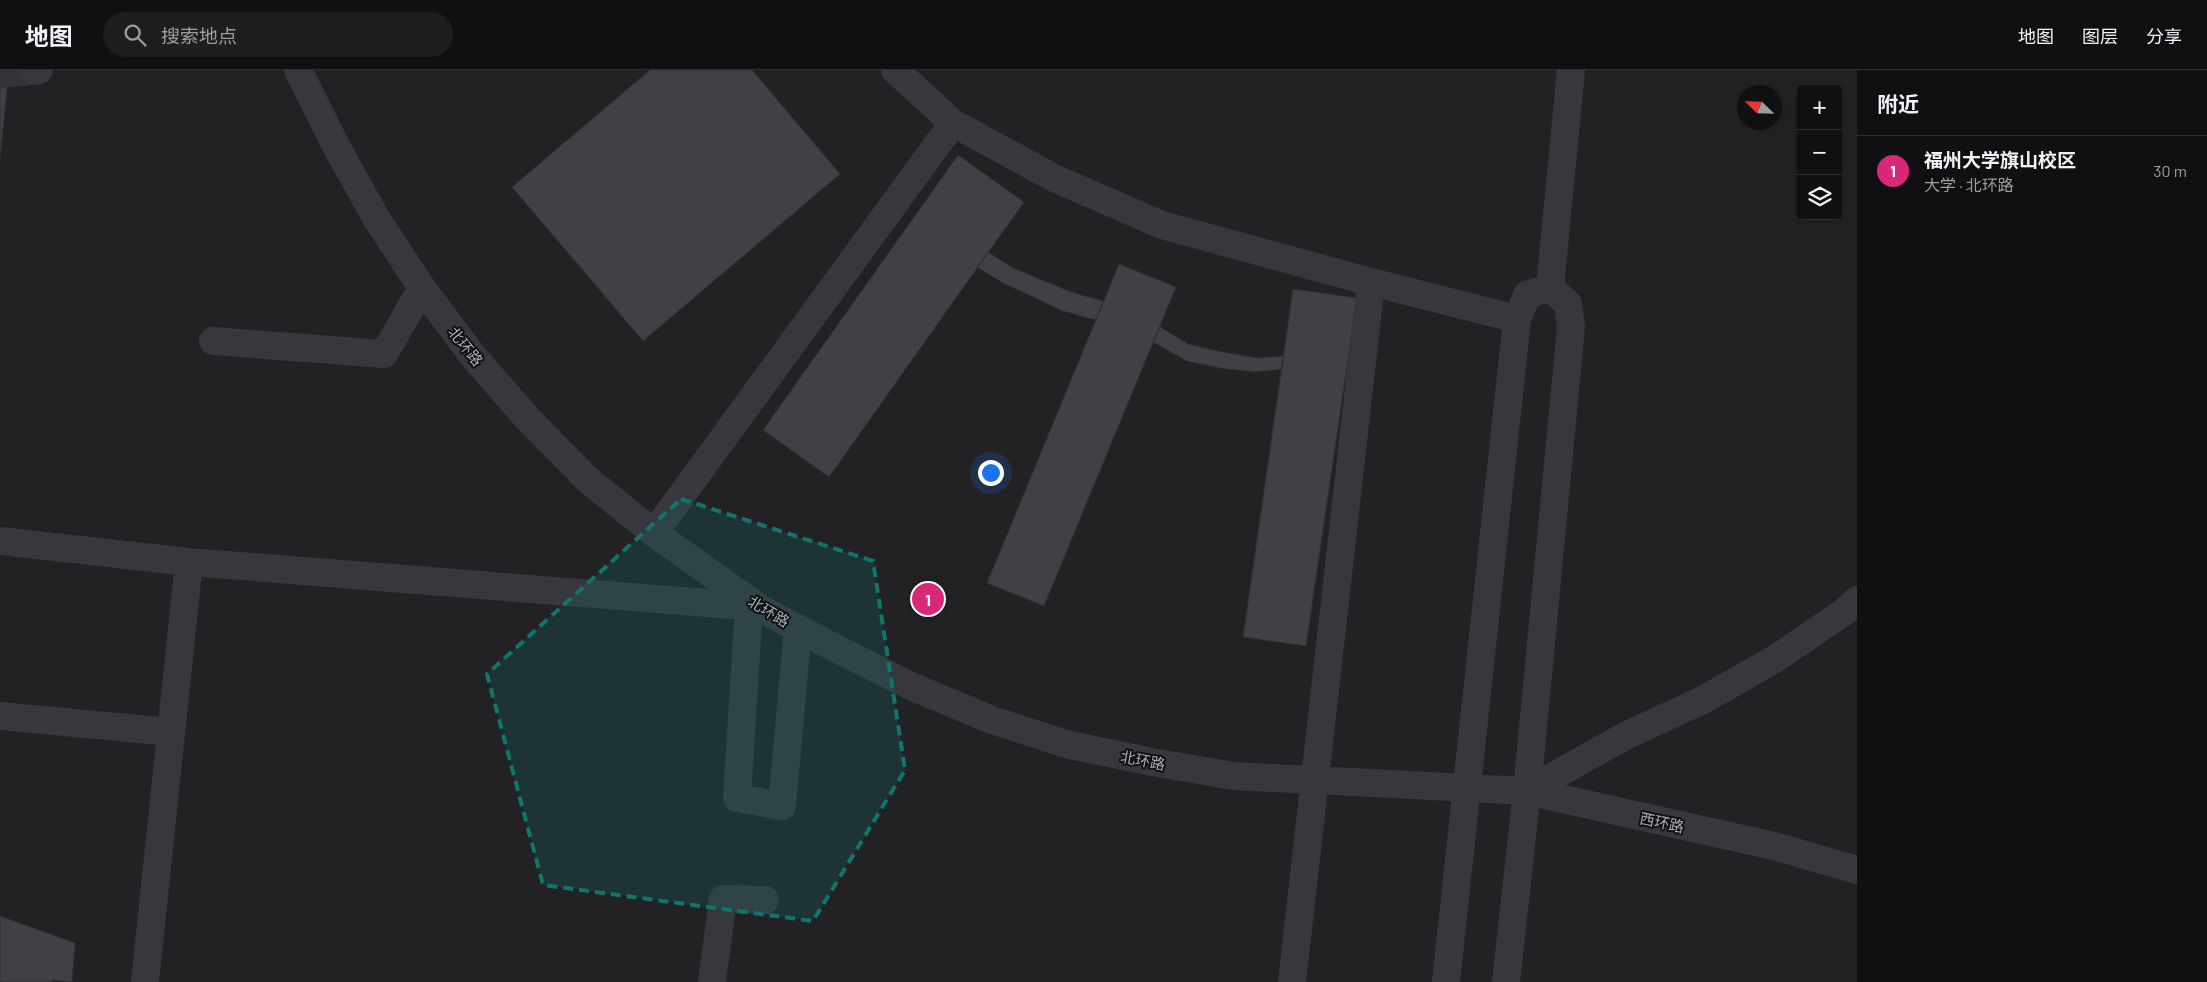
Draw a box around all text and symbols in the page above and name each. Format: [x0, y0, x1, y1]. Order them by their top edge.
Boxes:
search box [103, 12, 453, 57]
text: 地图 [25, 21, 73, 50]
icon: search [121, 21, 149, 49]
text: 搜索地点 [161, 24, 237, 47]
text: 地图 [2018, 25, 2054, 47]
text: 图层 [2082, 25, 2118, 47]
text: 分享 [2146, 25, 2182, 47]
north arrow [1737, 85, 1782, 130]
map controls [1797, 85, 1842, 220]
button: + [1797, 85, 1842, 130]
text: 附近 [1877, 91, 1919, 116]
button: − [1797, 130, 1842, 175]
text: 福州大学旗山校区 [1924, 148, 2076, 171]
text: 1 [1890, 161, 1896, 180]
text: 30 m [2153, 161, 2187, 180]
button: layers [1797, 175, 1842, 220]
text: 大学 · 北环路 [1924, 175, 2014, 194]
street label: 北环路 [445, 323, 487, 369]
your location [978, 460, 1004, 486]
pin: 1 [912, 580, 944, 618]
street label: 北环路 [745, 592, 793, 630]
street label: 北环路 [1119, 747, 1167, 773]
street label: 西环路 [1638, 809, 1686, 835]

